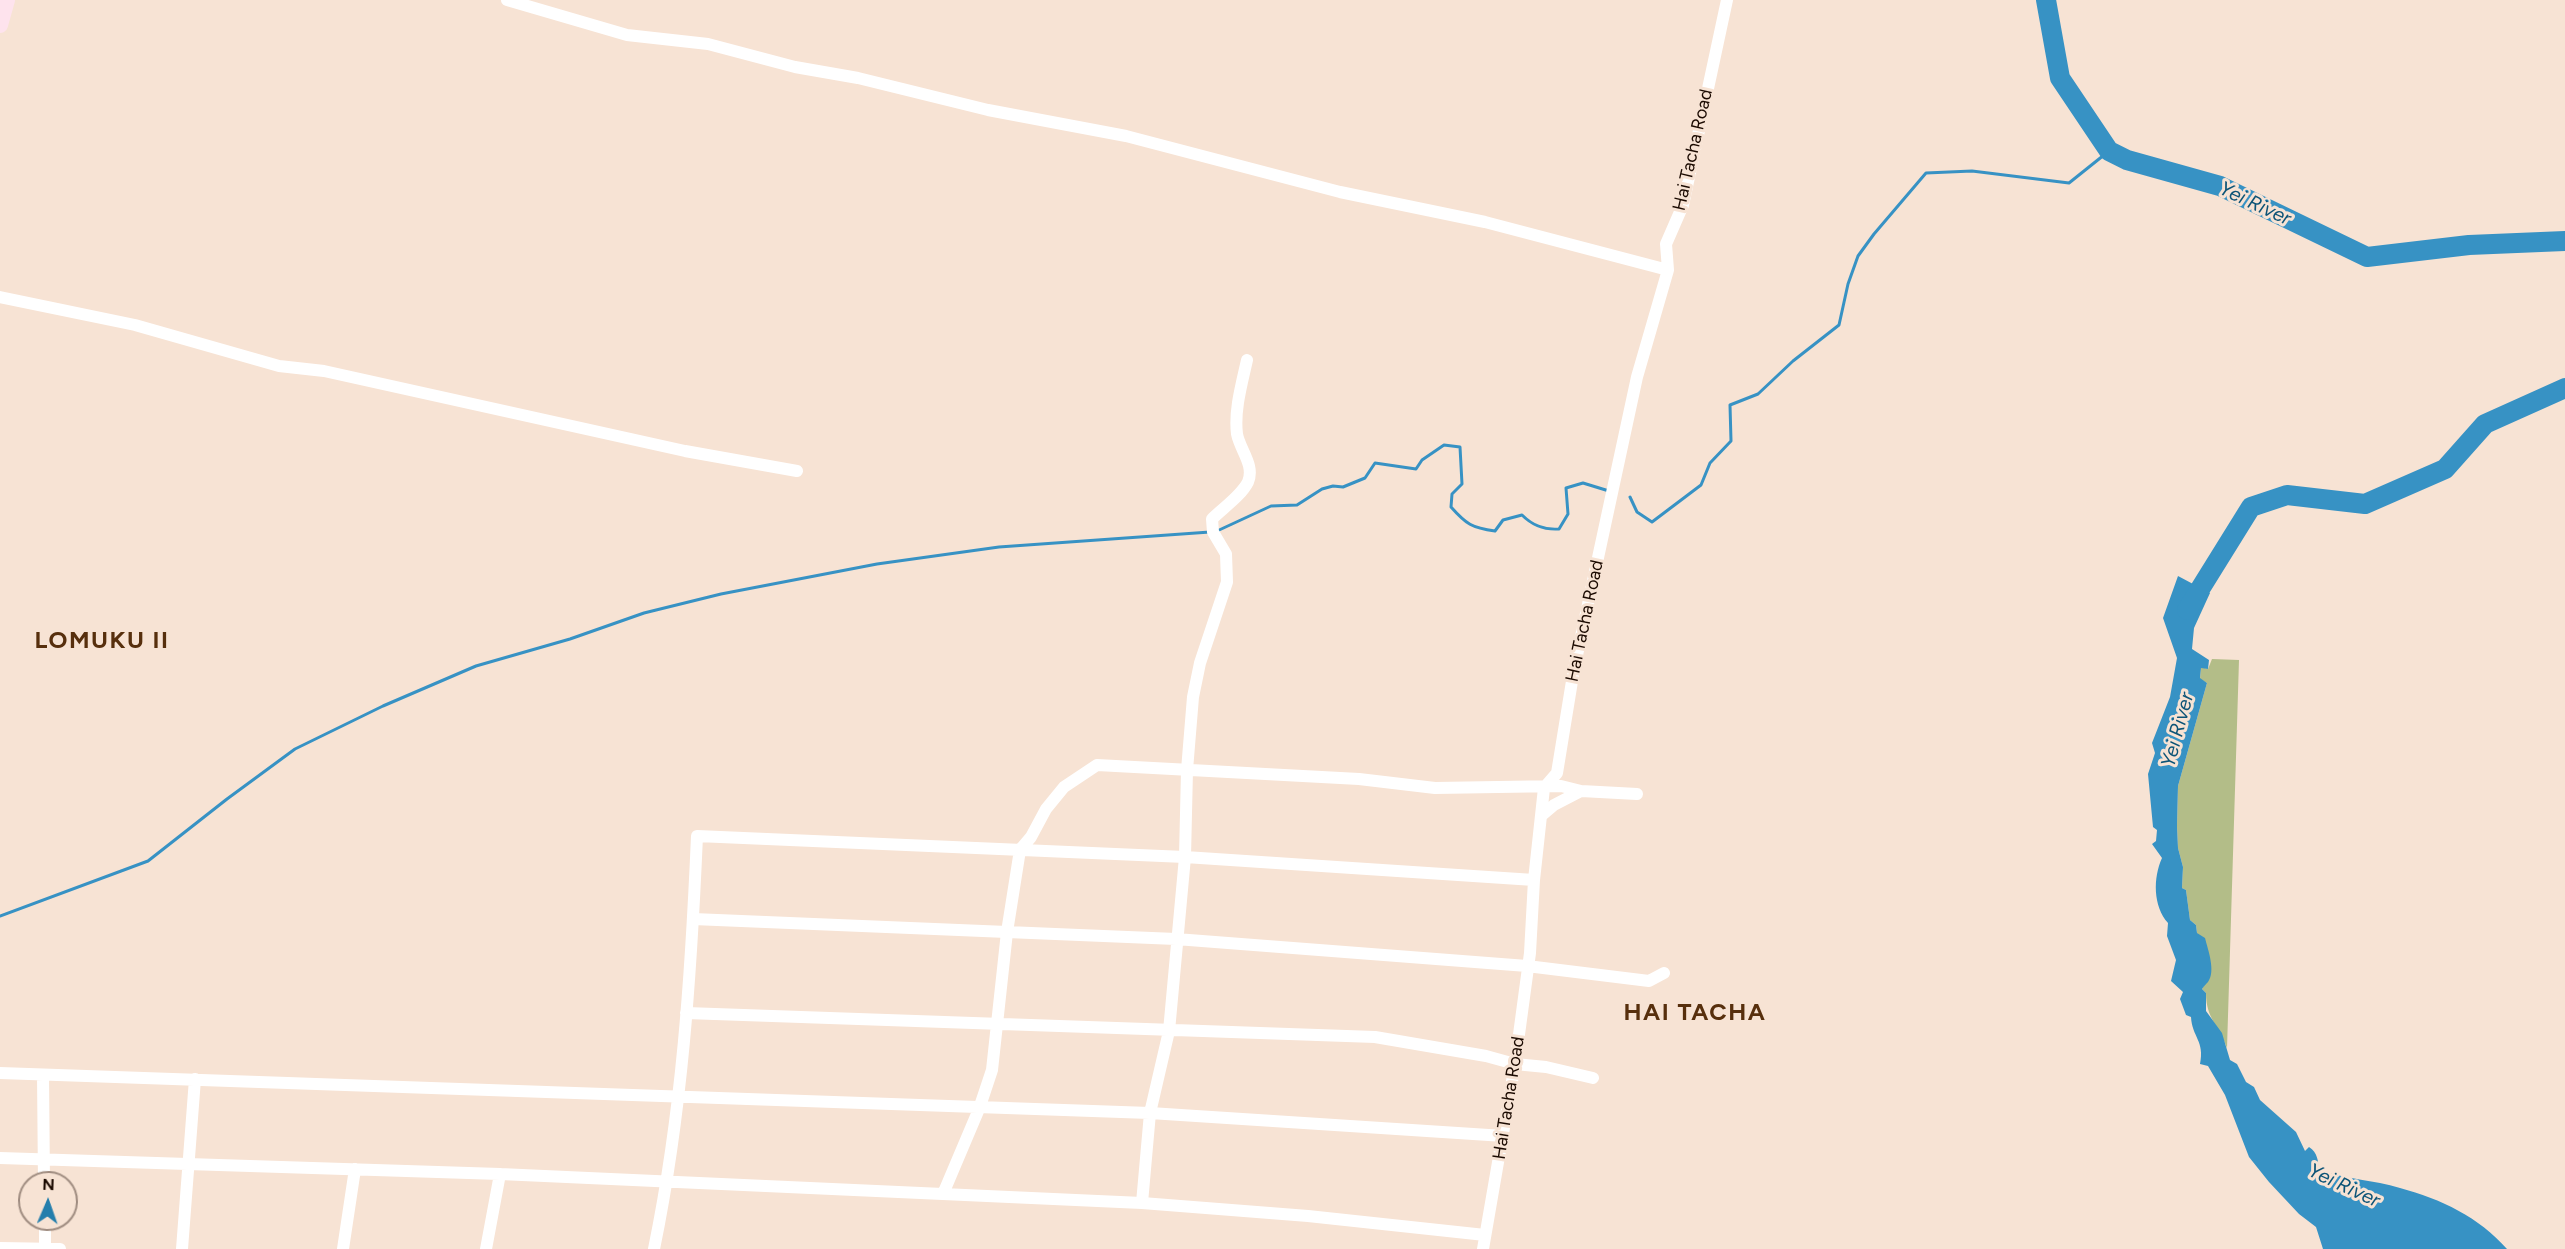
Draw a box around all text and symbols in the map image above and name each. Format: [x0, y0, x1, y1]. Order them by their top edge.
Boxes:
street label: Hai Tacha Road [1669, 87, 1717, 213]
water label: Yei River [2215, 177, 2295, 231]
street label: Hai Tacha Road [1562, 558, 1608, 684]
district label: LOMUKU II [35, 627, 169, 655]
water label: Yei River [2157, 690, 2199, 770]
district label: HAI TACHA [1624, 999, 1766, 1027]
street label: Hai Tacha Road [1489, 1035, 1529, 1161]
water label: Yei River [2304, 1159, 2384, 1213]
north arrow [18, 1171, 78, 1231]
text: N [42, 1175, 55, 1194]

